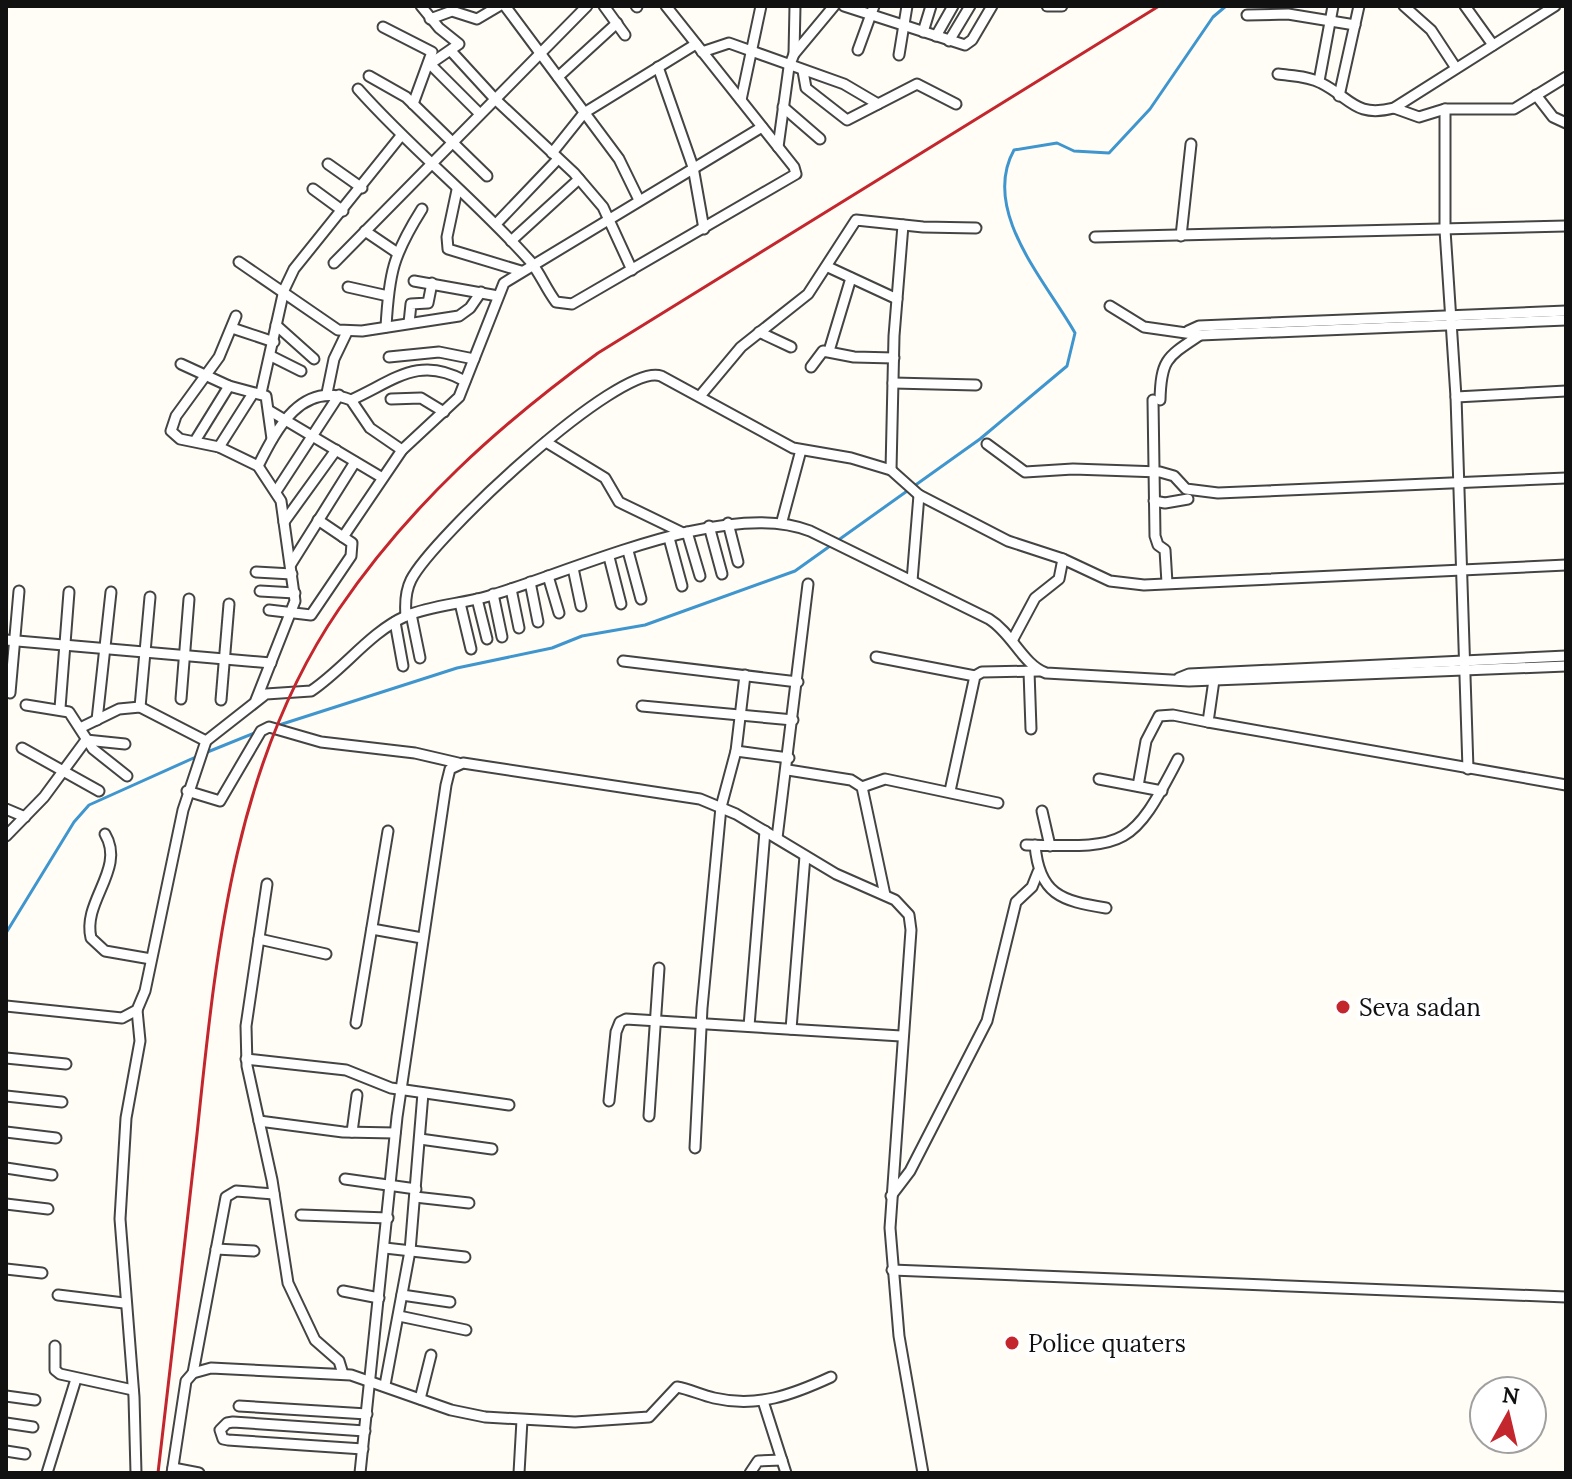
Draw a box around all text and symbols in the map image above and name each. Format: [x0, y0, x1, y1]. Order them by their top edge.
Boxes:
place label: Seva sadan [1359, 992, 1481, 1023]
marker: Seva sadan [1334, 998, 1352, 1016]
place label: Police quaters [1028, 1328, 1186, 1359]
marker: Police quaters [1003, 1334, 1021, 1352]
north arrow [1468, 1375, 1548, 1455]
text: N [1500, 1380, 1521, 1410]

